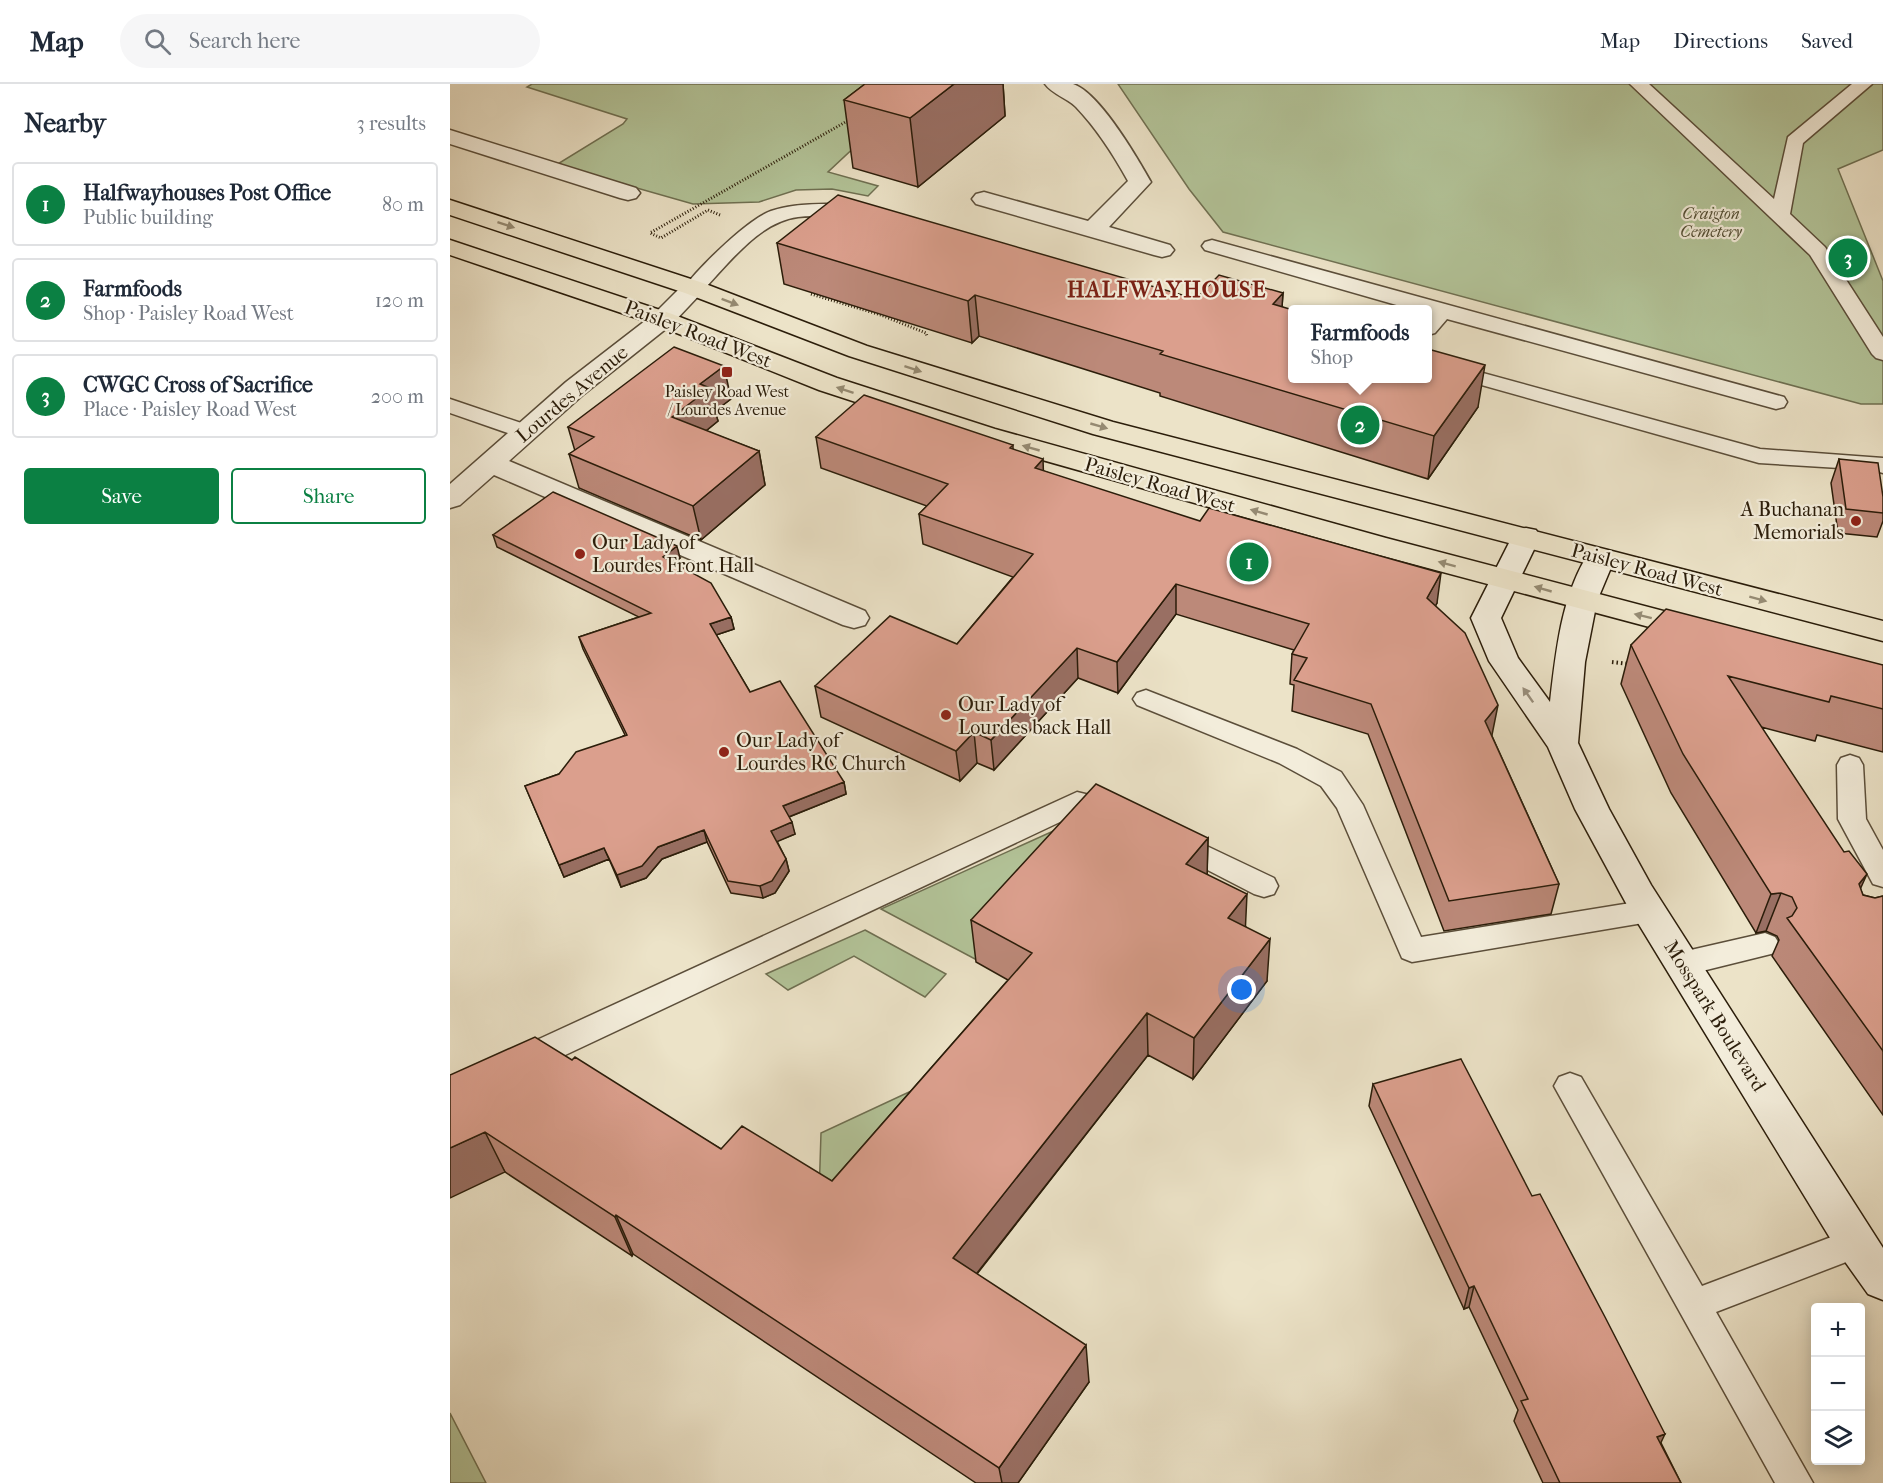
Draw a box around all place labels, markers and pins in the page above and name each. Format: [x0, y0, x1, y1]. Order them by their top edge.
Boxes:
pin: 3 [1828, 236, 1868, 280]
marker: Paisley Road West / Lourdes Avenue [720, 365, 734, 379]
place label: Paisley Road West / Lourdes Avenue [665, 382, 790, 419]
pin: 2 [1340, 402, 1380, 448]
place label: A Buchanan Memorials [1740, 498, 1844, 544]
marker: A Buchanan Memorials [1849, 514, 1863, 528]
place label: Our Lady of Lourdes Front Hall [592, 531, 755, 577]
pin: 1 [1230, 540, 1268, 584]
marker: Our Lady of Lourdes Front Hall [573, 547, 587, 561]
place label: Our Lady of Lourdes back Hall [958, 693, 1112, 739]
marker: Our Lady of Lourdes back Hall [939, 708, 953, 722]
place label: Our Lady of Lourdes RC Church [736, 729, 907, 775]
marker: Our Lady of Lourdes RC Church [717, 745, 731, 759]

